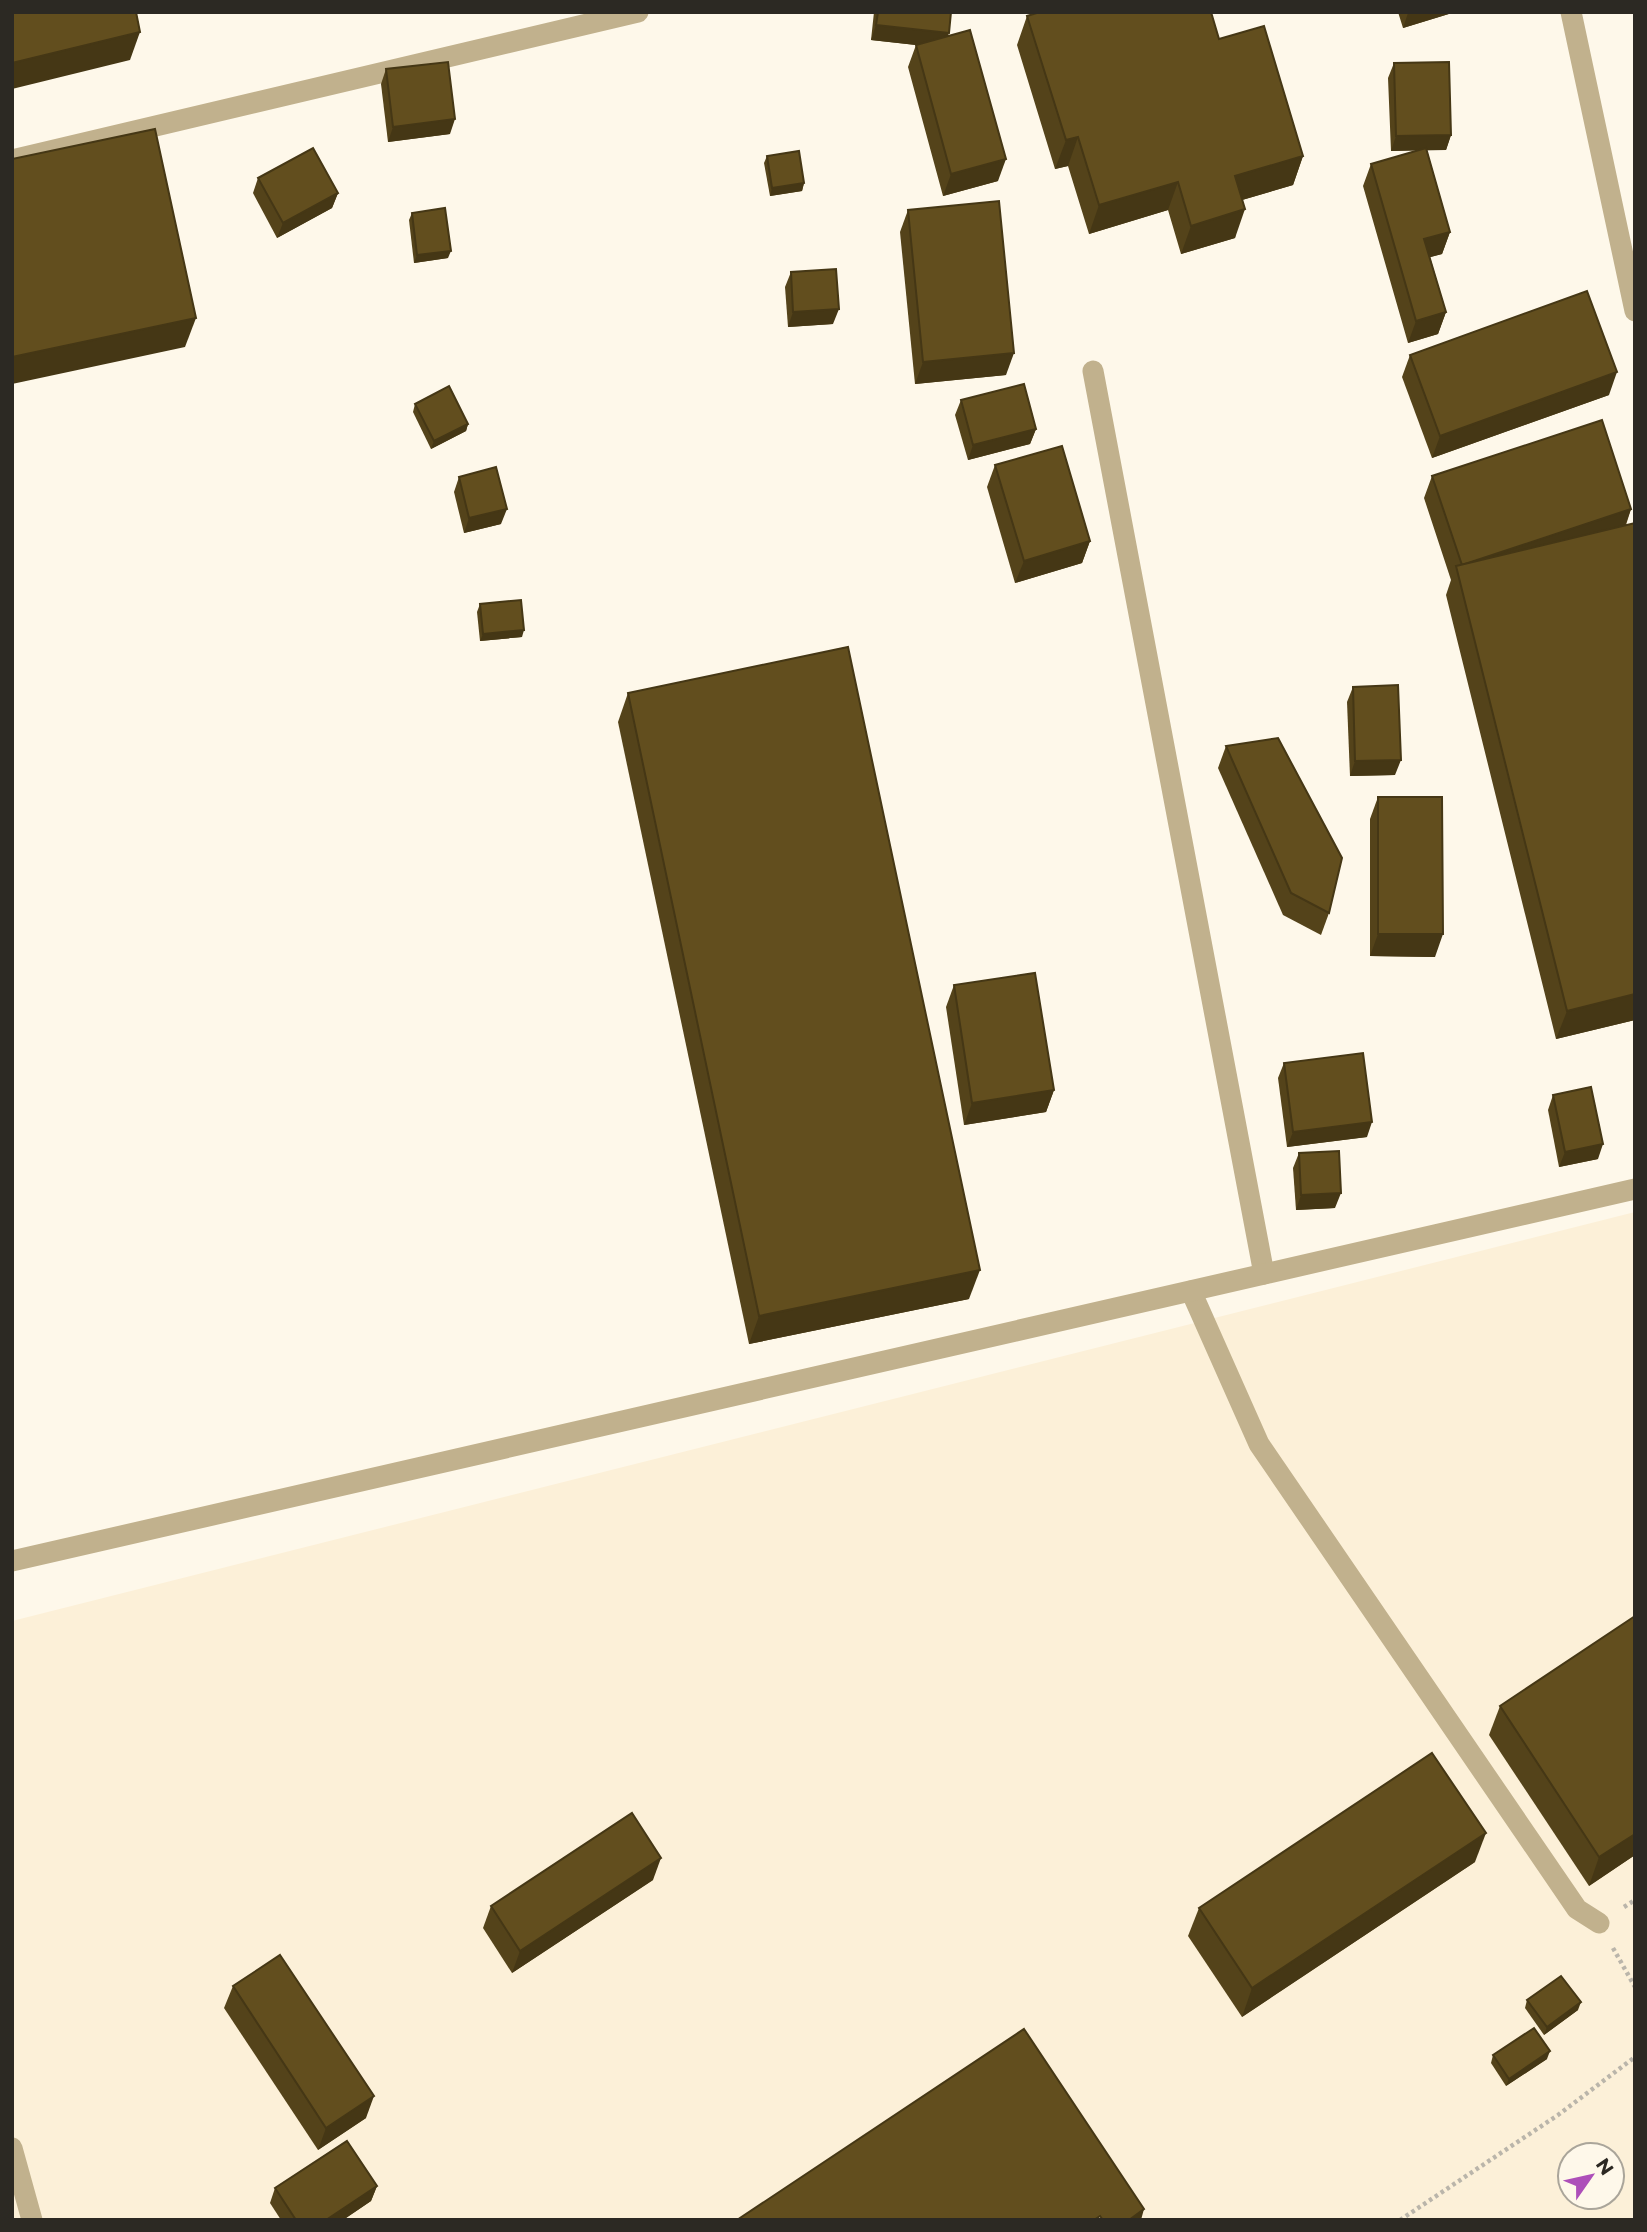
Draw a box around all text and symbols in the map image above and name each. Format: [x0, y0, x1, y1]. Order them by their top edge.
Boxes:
north arrow [1556, 2141, 1626, 2211]
text: N [1591, 2154, 1619, 2180]

